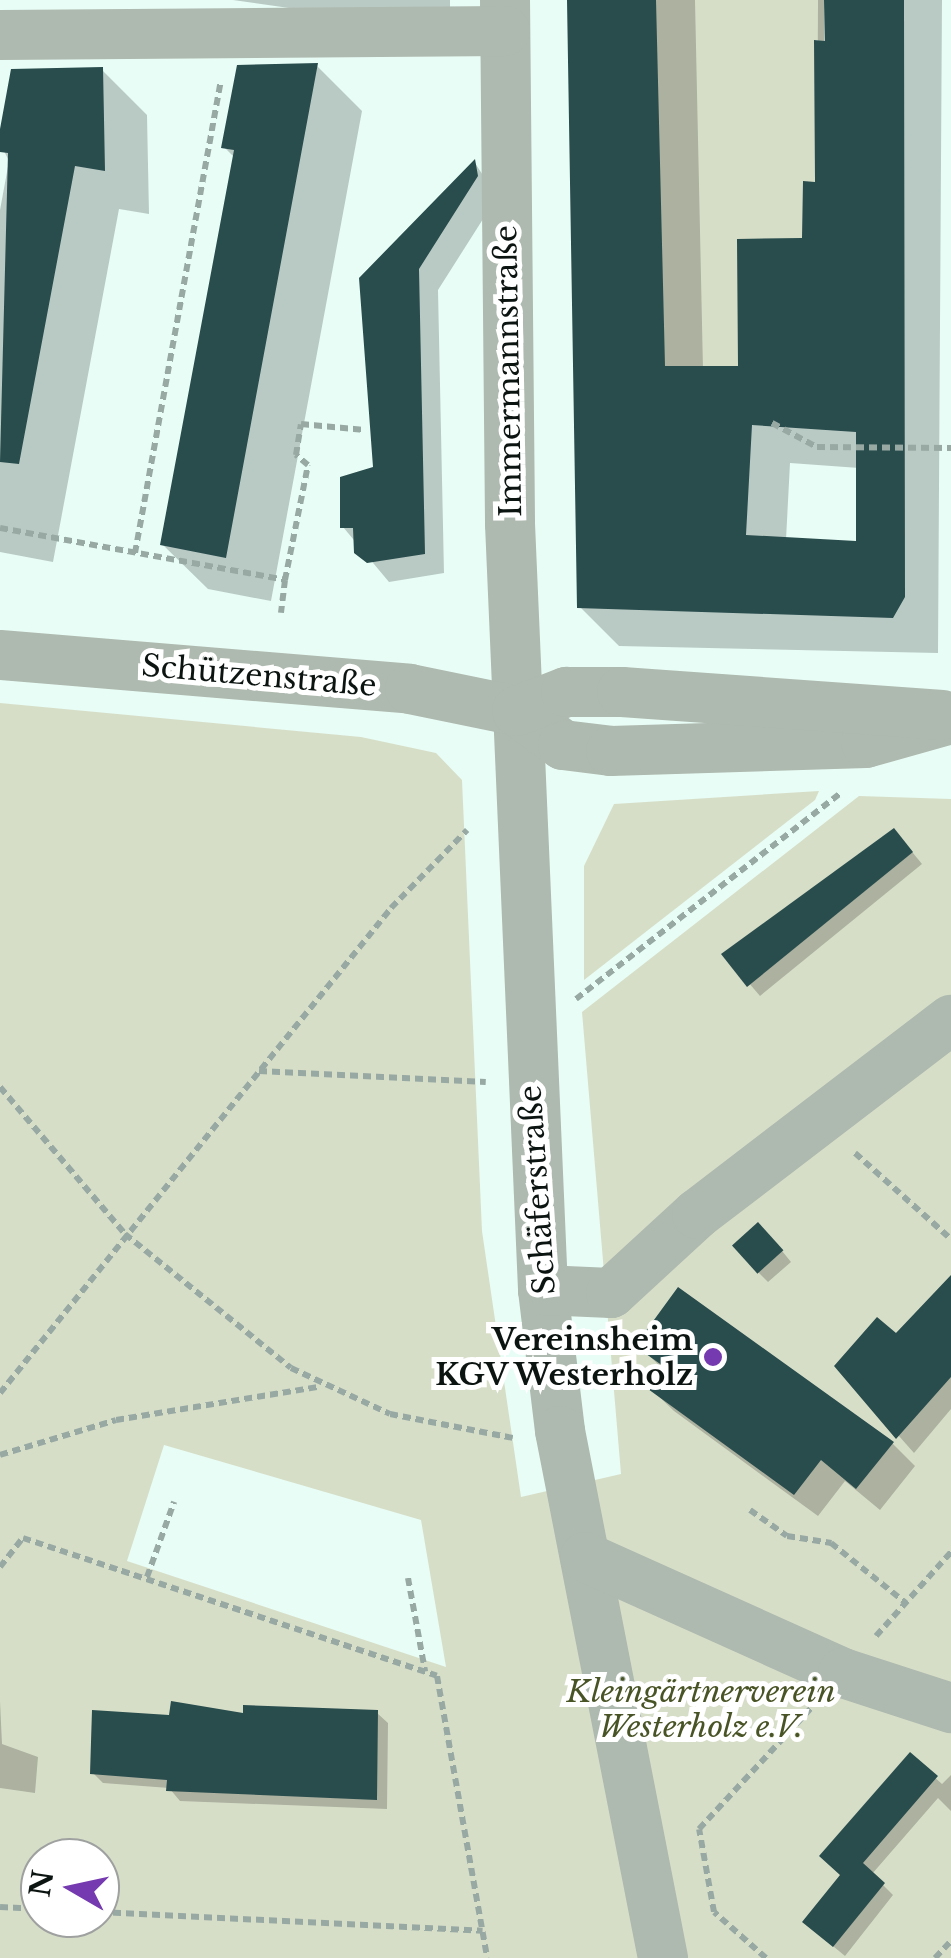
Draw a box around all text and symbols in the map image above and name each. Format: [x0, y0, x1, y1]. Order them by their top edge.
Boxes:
street label: Immermannstraße [488, 225, 530, 517]
street label: Schützenstraße [140, 648, 378, 704]
street label: Schäferstraße [513, 1084, 563, 1296]
place label: Vereinsheim KGV Westerholz [433, 1322, 693, 1392]
marker: Vereinsheim KGV Westerholz [702, 1346, 724, 1368]
park label: Kleingärtnerverein Westerholz e.V. [566, 1674, 836, 1744]
north arrow [20, 1838, 120, 1938]
text: N [23, 1868, 61, 1899]

